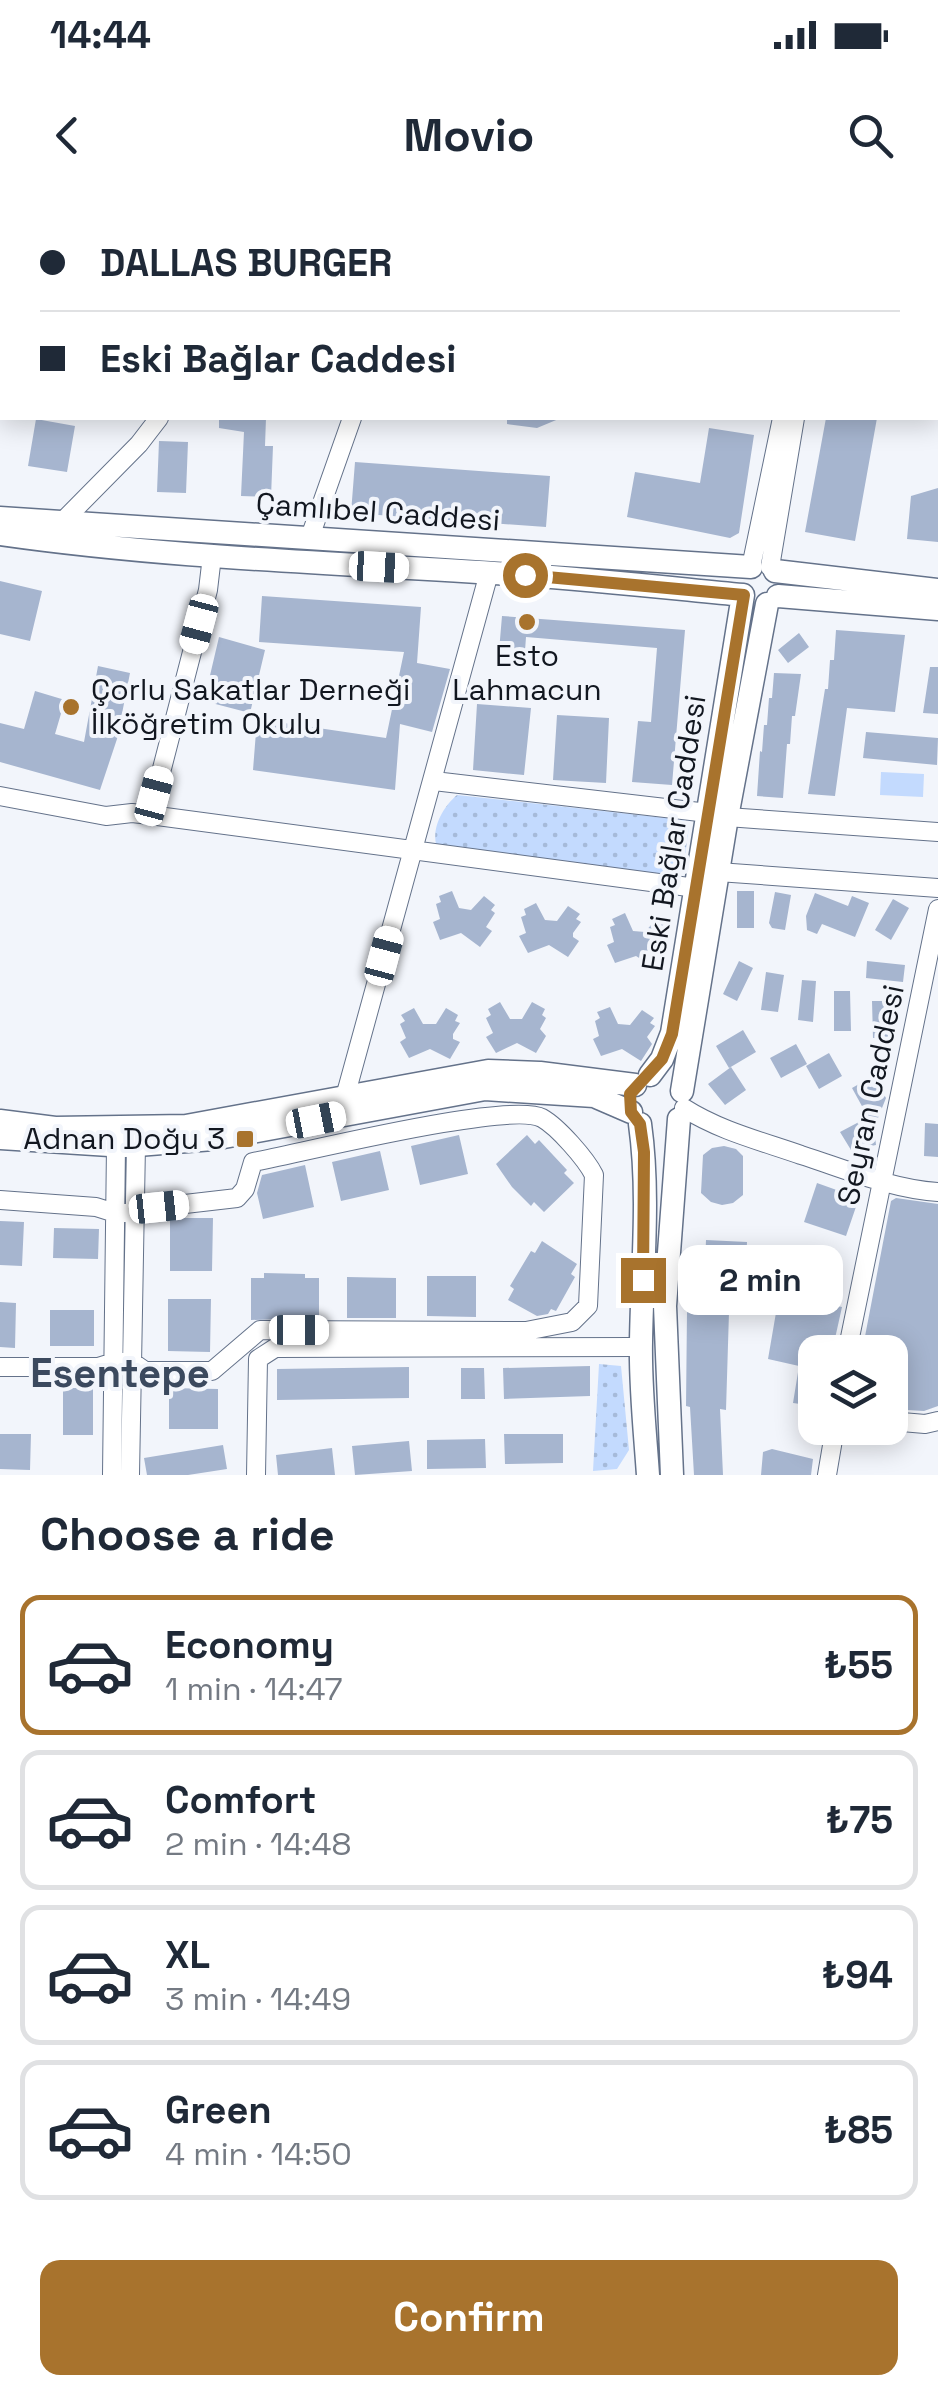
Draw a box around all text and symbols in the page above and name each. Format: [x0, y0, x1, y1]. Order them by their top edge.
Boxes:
text: 14:44 [50, 11, 151, 59]
text: Movio [404, 107, 534, 164]
icon: back [40, 108, 95, 163]
icon: search [843, 108, 898, 163]
text: DALLAS BURGER [100, 239, 392, 287]
text: Eski Bağlar Caddesi [100, 335, 456, 383]
street label: Çamlıbel Caddesi [255, 484, 502, 539]
car [348, 550, 410, 584]
route start [503, 553, 548, 598]
car [177, 591, 221, 657]
marker: Esto Lahmacun [516, 611, 538, 633]
place label: Esto Lahmacun [452, 636, 602, 709]
place label: Çorlu Sakatlar Derneği İlköğretim Okulu [91, 670, 410, 743]
street label: Eski Bağlar Caddesi [632, 692, 715, 974]
marker: Çorlu Sakatlar Derneği İlköğretim Okulu [60, 696, 82, 718]
car [132, 763, 176, 829]
car [362, 923, 406, 989]
street label: Seyran Caddesi [828, 981, 913, 1209]
car [284, 1100, 348, 1140]
place label: Adnan Doğu 3 [23, 1119, 225, 1158]
marker: Adnan Doğu 3 [234, 1128, 256, 1150]
car [128, 1189, 190, 1225]
callout: 2 min [678, 1245, 843, 1315]
route end [621, 1258, 666, 1303]
text: 2 min [719, 1260, 802, 1300]
car [269, 1315, 329, 1345]
map controls [798, 1335, 908, 1445]
button: layers [798, 1335, 908, 1445]
district label: Esentepe [30, 1348, 210, 1399]
text: Choose a ride [40, 1506, 335, 1563]
icon: car [45, 1620, 135, 1710]
text: Economy [165, 1621, 334, 1669]
text: ₺55 [824, 1641, 893, 1689]
text: 1 min · 14:47 [165, 1669, 343, 1709]
icon: car [45, 1775, 135, 1865]
text: Comfort [165, 1776, 316, 1824]
text: ₺75 [826, 1796, 893, 1844]
text: 2 min · 14:48 [165, 1824, 351, 1864]
icon: car [45, 1930, 135, 2020]
text: XL [165, 1931, 210, 1979]
text: ₺94 [822, 1951, 893, 1999]
text: 3 min · 14:49 [165, 1979, 351, 2019]
icon: car [45, 2085, 135, 2175]
text: Green [165, 2086, 272, 2134]
text: ₺85 [824, 2106, 893, 2154]
text: 4 min · 14:50 [165, 2134, 352, 2174]
button: Confirm [40, 2260, 898, 2375]

